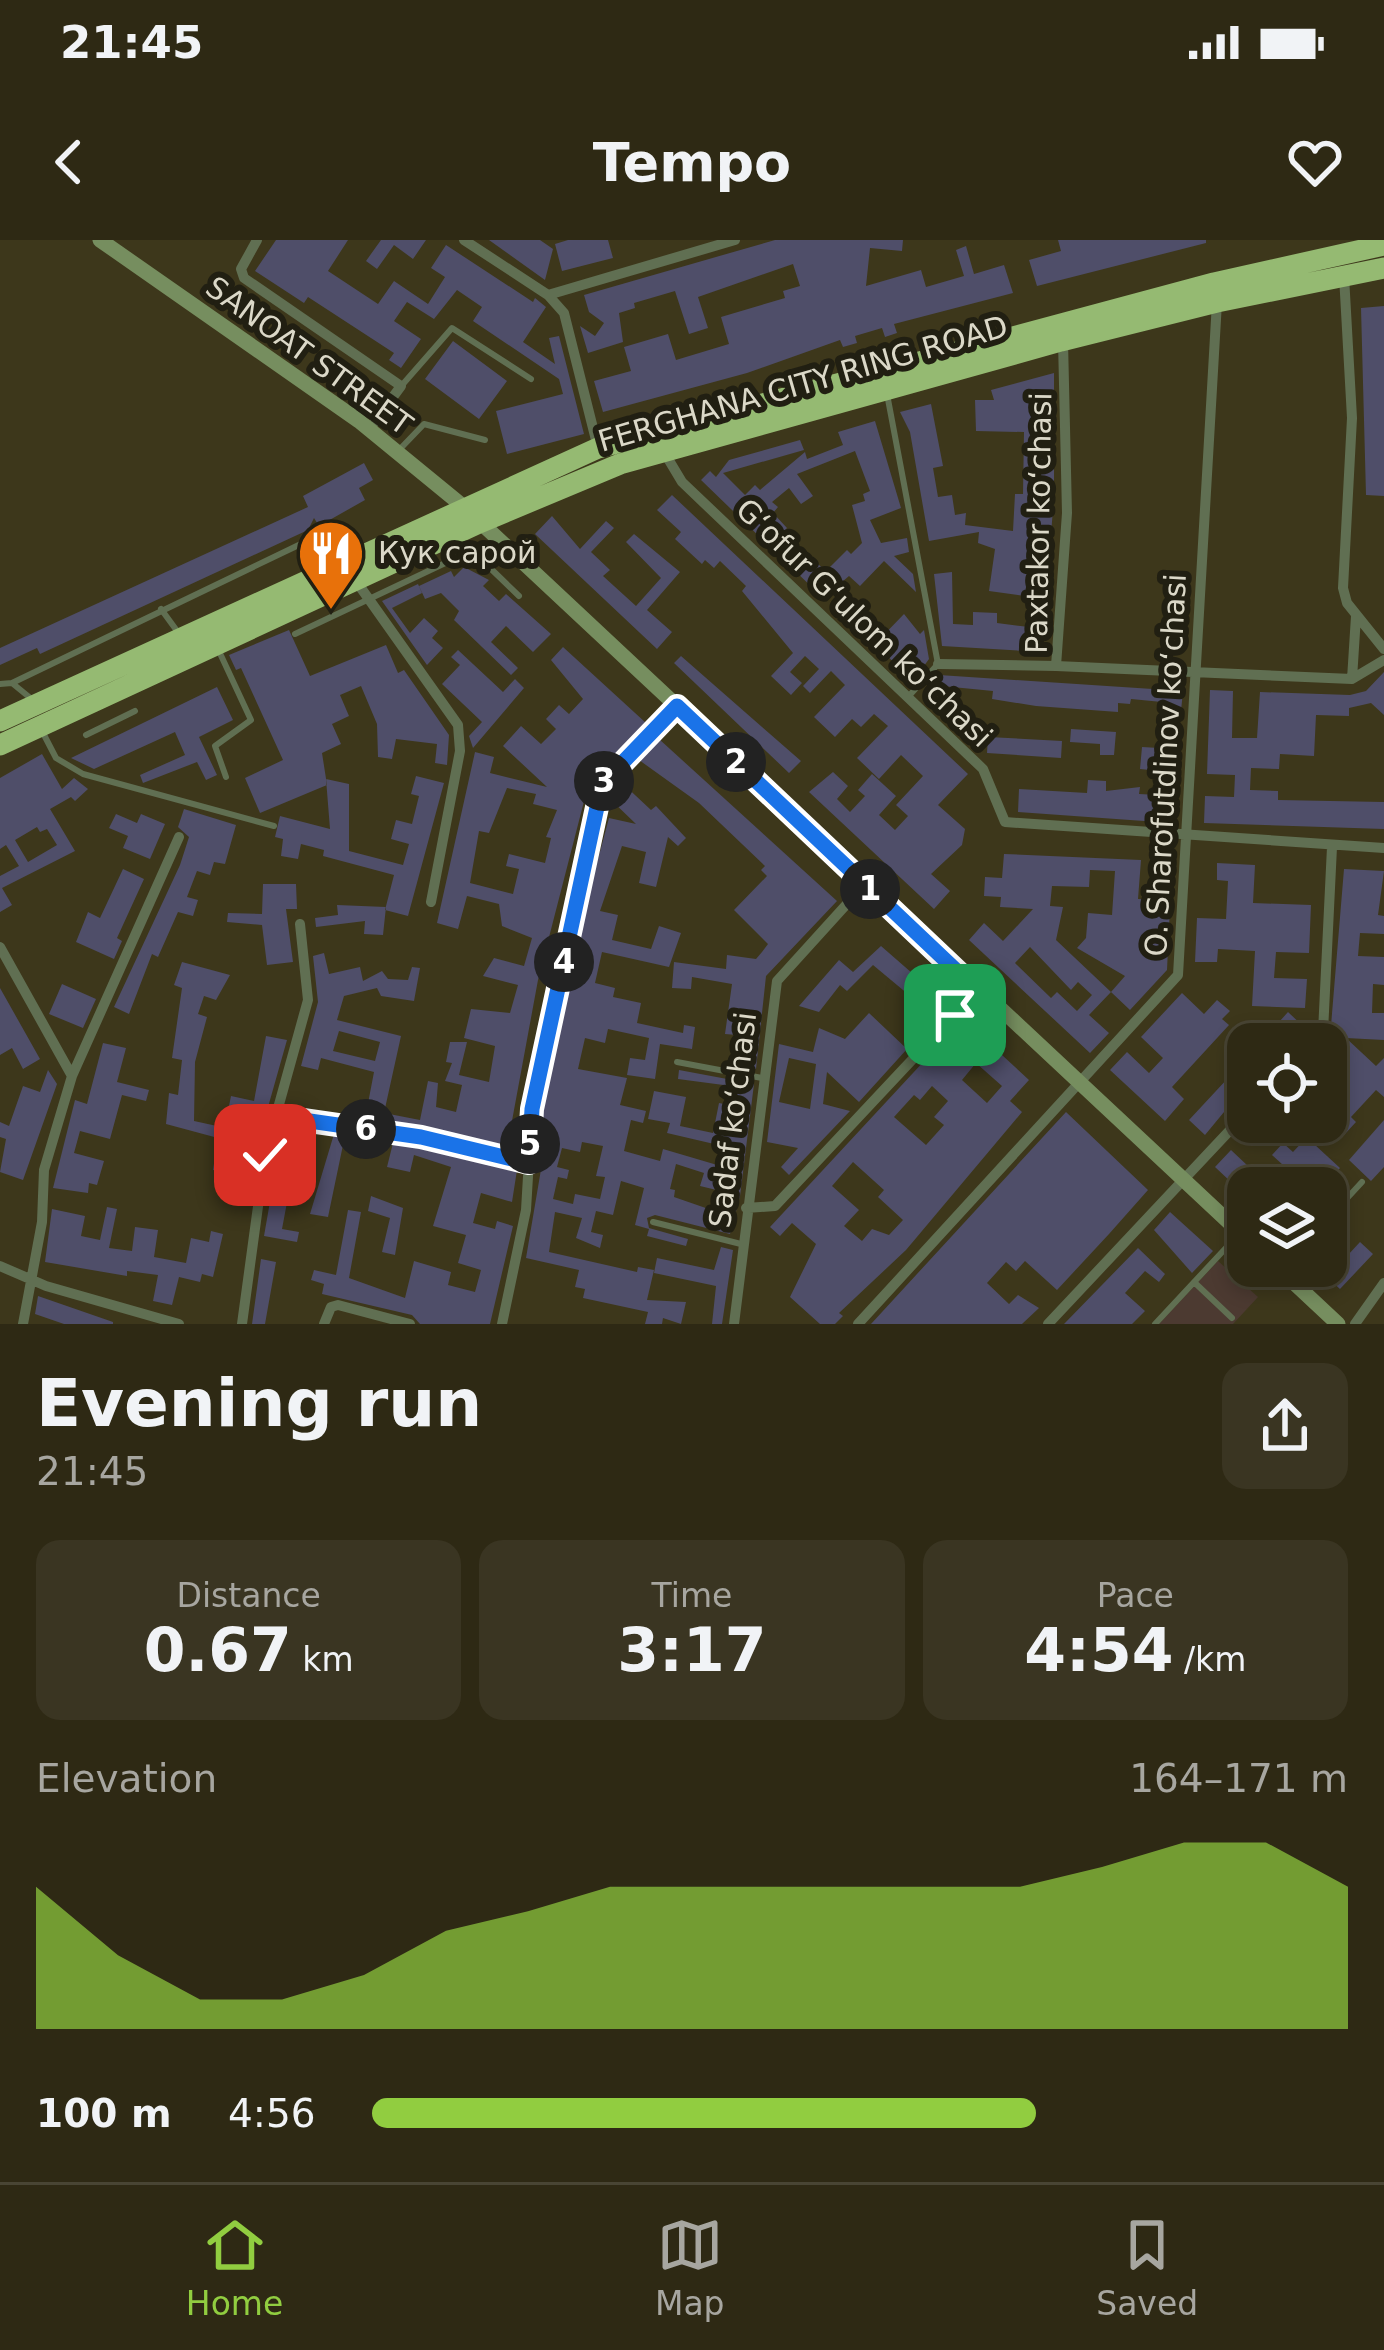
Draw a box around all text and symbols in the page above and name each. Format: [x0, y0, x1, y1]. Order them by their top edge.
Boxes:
text: 21:45 [60, 16, 203, 69]
icon: back [36, 129, 102, 195]
icon: heart [1282, 129, 1348, 195]
text: Tempo [593, 131, 791, 194]
street label: SANOAT STREET [199, 269, 420, 442]
street label: FERGHANA CITY RING ROAD [594, 308, 1012, 459]
street label: Paxtakor koʻchasi [1019, 392, 1058, 654]
street label: Gʻofur Gʻulom koʻchasi [729, 491, 999, 754]
restaurant icon: Кук сарой [296, 518, 366, 612]
place label: Кук сарой [378, 535, 536, 570]
street label: O. Sharofutdinov koʻchasi [1138, 573, 1193, 957]
pin: 2 [706, 732, 766, 792]
text: 2 [725, 742, 747, 781]
pin: 3 [574, 751, 634, 811]
text: 3 [593, 761, 615, 800]
pin: 1 [840, 859, 900, 919]
text: 1 [859, 869, 881, 908]
pin: 4 [534, 932, 594, 992]
text: 4 [553, 942, 575, 981]
pin [904, 964, 1006, 1066]
icon: arrive [922, 982, 988, 1048]
street label: Sadaf koʻchasi [702, 1010, 763, 1230]
map controls [1227, 1023, 1347, 1287]
button: locate [1227, 1023, 1347, 1143]
pin: 6 [336, 1099, 396, 1159]
pin [214, 1104, 316, 1206]
text: 6 [355, 1109, 377, 1148]
pin: 5 [500, 1114, 560, 1174]
icon: check [232, 1122, 298, 1188]
text: 5 [519, 1124, 541, 1163]
button: layers [1227, 1167, 1347, 1287]
button: share [1222, 1363, 1348, 1489]
text: Evening run [36, 1365, 482, 1442]
text: 21:45 [36, 1449, 148, 1494]
text: Distance [177, 1576, 321, 1615]
text: Time [652, 1576, 732, 1615]
text: Pace [1097, 1576, 1174, 1615]
text: 0.67 [144, 1615, 292, 1685]
text: 3:17 [617, 1615, 767, 1685]
text: 4:54 [1024, 1615, 1174, 1685]
text: km [292, 1640, 354, 1679]
text: /km [1174, 1640, 1246, 1679]
text: Elevation [36, 1756, 217, 1801]
text: 164–171 m [1129, 1756, 1348, 1801]
text: 100 m [36, 2091, 172, 2136]
text: 4:56 [228, 2091, 316, 2136]
tab: Home [186, 2212, 283, 2323]
tab: Map [655, 2212, 725, 2323]
tab: Saved [1096, 2212, 1198, 2323]

